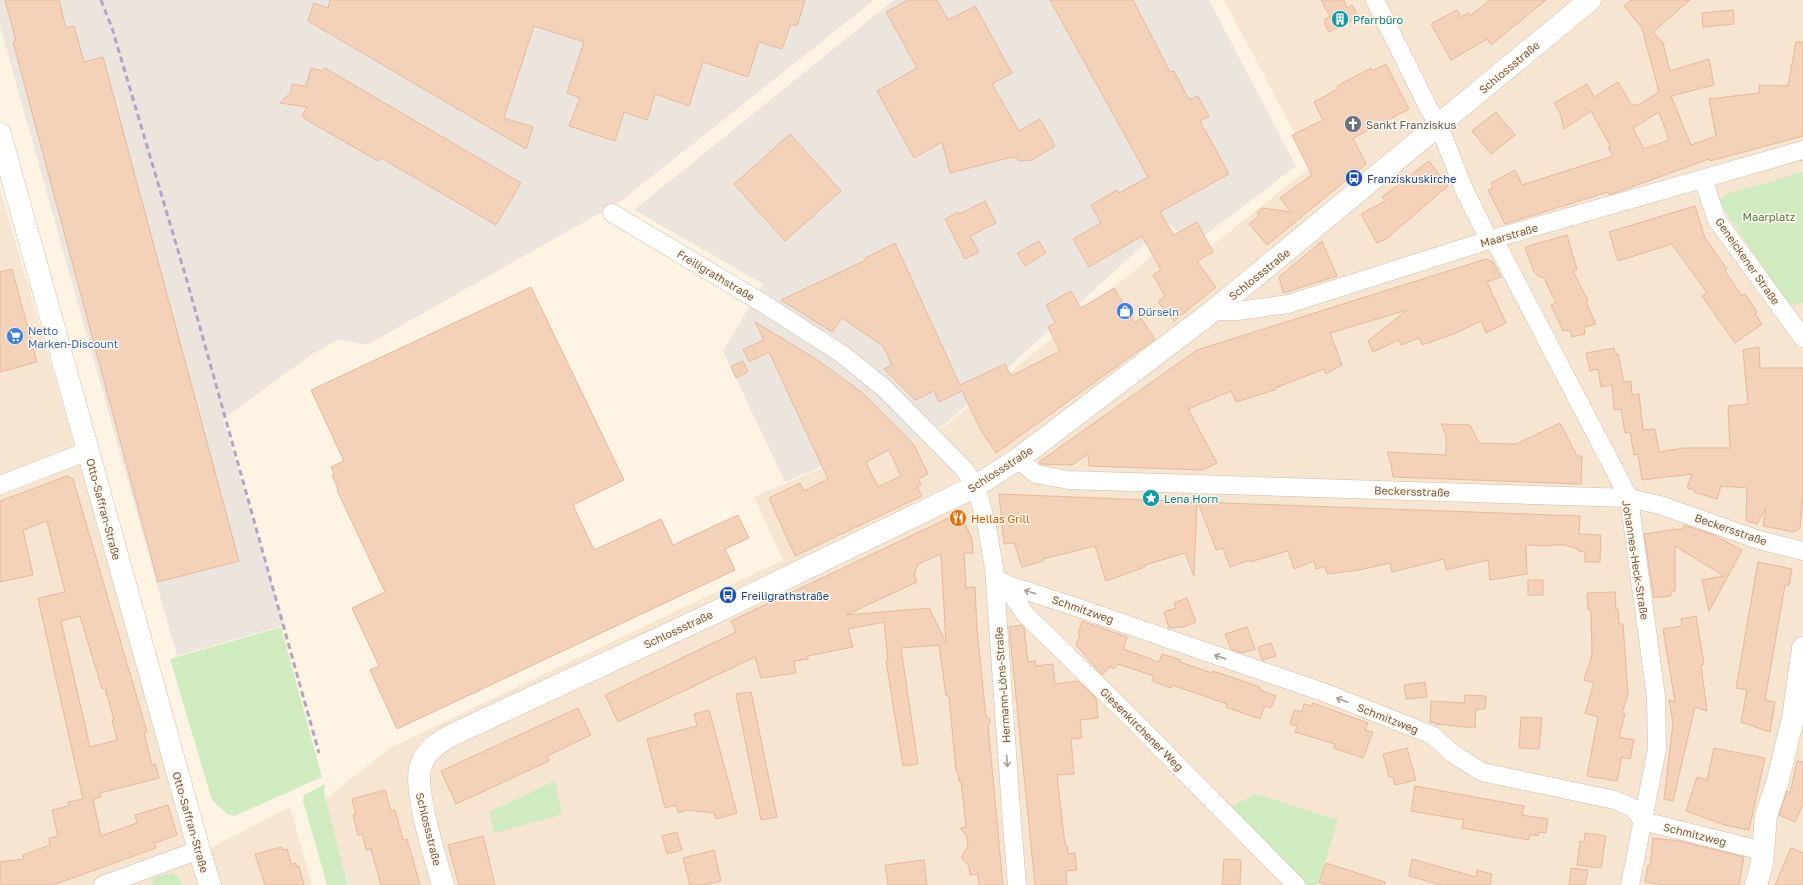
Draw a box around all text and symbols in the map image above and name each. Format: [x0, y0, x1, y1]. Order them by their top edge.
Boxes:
building icon: Pfarrbüro [1330, 9, 1350, 29]
place label: Pfarrbüro [1353, 13, 1404, 26]
street label: Schlossstraße [1476, 38, 1542, 96]
church icon: Sankt Franziskus [1343, 114, 1363, 134]
place label: Sankt Franziskus [1366, 118, 1457, 131]
bus stop icon: Franziskuskirche [1344, 168, 1364, 188]
place label: Franziskuskirche [1367, 172, 1456, 185]
park label: Maarplatz [1743, 210, 1796, 223]
street label: Geneickener Straße [1713, 215, 1783, 307]
street label: Maarstraße [1479, 221, 1539, 249]
street label: Schlossstraße [1226, 245, 1292, 303]
street label: Freiligrathstraße [675, 247, 757, 303]
shop icon: Dürseln [1115, 301, 1135, 321]
place label: Dürseln [1138, 305, 1179, 318]
place label: Netto Marken-Discount [28, 324, 118, 350]
supermarket icon: Netto Marken-Discount [5, 326, 25, 346]
street label: Schlossstraße [965, 443, 1035, 495]
street label: Otto-Saffran-Straße [84, 457, 124, 561]
street label: Beckersstraße [1374, 483, 1450, 499]
place icon: Lena Horn [1141, 488, 1161, 508]
place label: Lena Horn [1164, 492, 1218, 505]
street label: Johannes-Heck-Straße [1620, 499, 1652, 621]
restaurant icon: Hellas Grill [948, 508, 968, 528]
street label: Beckersstraße [1693, 511, 1769, 547]
place label: Hellas Grill [971, 512, 1030, 525]
bus stop icon: Freiligrathstraße [718, 585, 738, 605]
one-way arrow [1024, 588, 1037, 595]
place label: Freiligrathstraße [741, 589, 829, 602]
street label: Schmitzweg [1050, 592, 1116, 626]
street label: Schlossstraße [641, 607, 715, 651]
street label: Hermann-Löns-Straße [991, 626, 1013, 744]
one-way arrow [1214, 652, 1226, 660]
street label: Giesenkirchener Weg [1098, 685, 1186, 773]
one-way arrow [1337, 695, 1349, 703]
street label: Schmitzweg [1355, 700, 1421, 736]
one-way arrow [1003, 754, 1010, 767]
street label: Otto-Saffran-Straße [170, 770, 212, 874]
street label: Schlossstraße [414, 791, 444, 867]
street label: Schmitzweg [1662, 820, 1728, 848]

